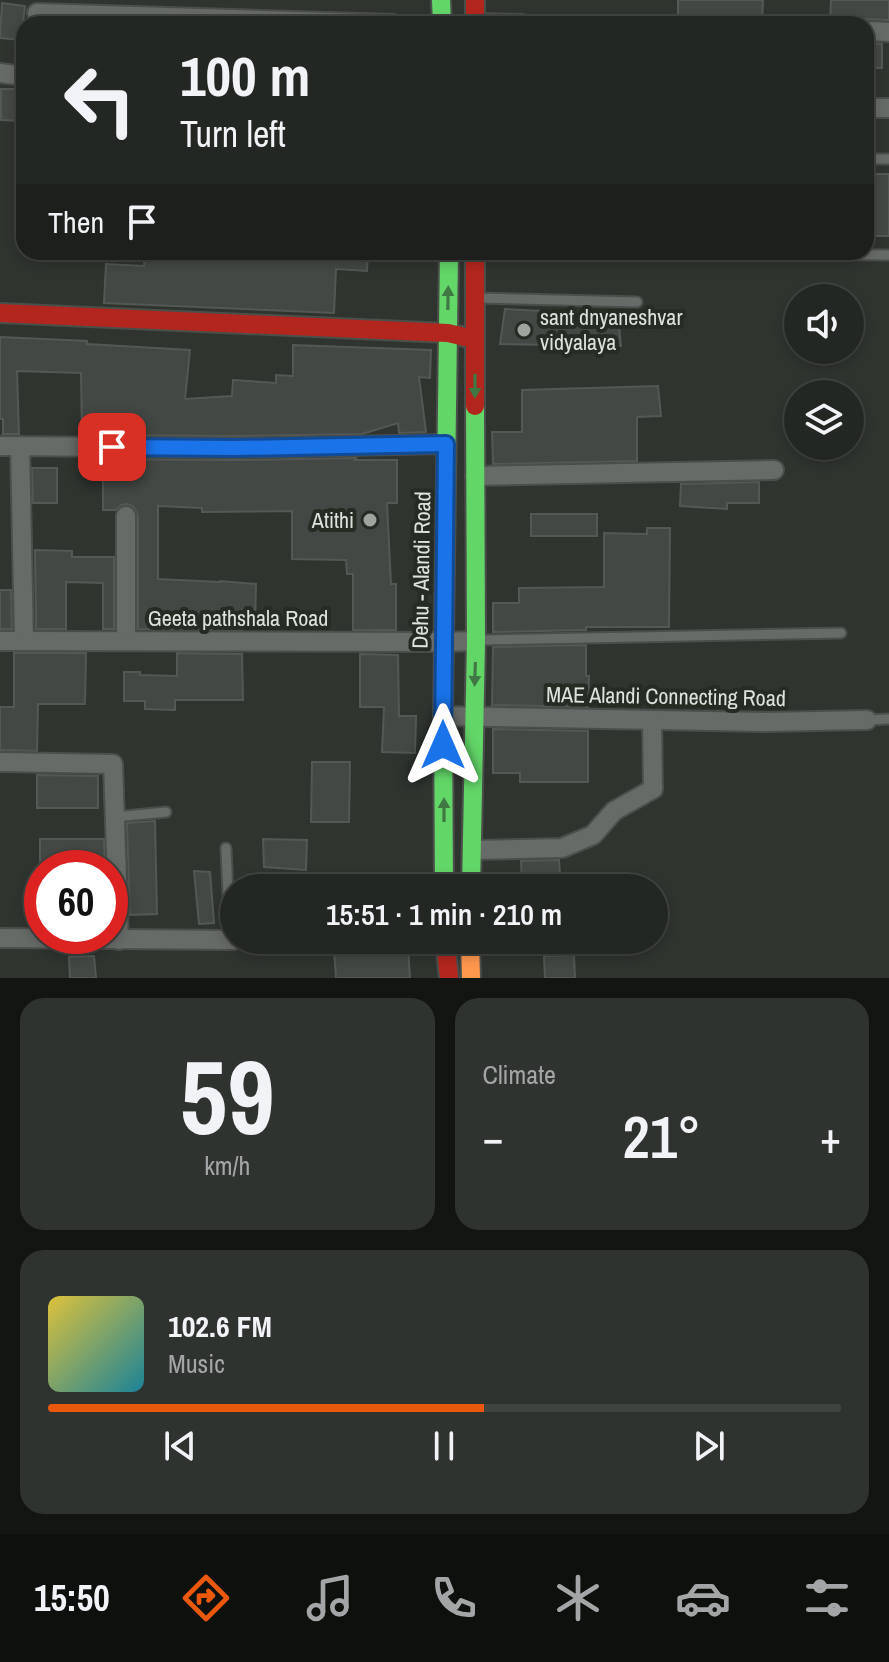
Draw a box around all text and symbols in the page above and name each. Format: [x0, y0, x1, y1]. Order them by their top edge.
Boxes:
text: 100 m [180, 38, 310, 113]
icon: left [48, 48, 152, 152]
text: Turn left [180, 110, 286, 158]
icon: arrive [120, 200, 164, 244]
text: Then [48, 202, 104, 242]
map controls [784, 284, 864, 460]
button: sound [784, 284, 864, 364]
one-way arrow [442, 285, 454, 310]
place label: sant dnyaneshvar vidyalaya [540, 302, 682, 357]
marker: sant dnyaneshvar vidyalaya [515, 321, 533, 339]
one-way arrow [469, 374, 481, 399]
button: layers [784, 380, 864, 460]
pin [78, 413, 146, 481]
icon: arrive [90, 425, 134, 469]
street label: Dehu - Alandi Road [405, 491, 437, 649]
place label: Atithi [311, 505, 354, 535]
marker: Atithi [361, 511, 379, 529]
street label: Geeta pathshala Road [148, 603, 328, 633]
one-way arrow [469, 662, 482, 687]
street label: MAE Alandi Connecting Road [546, 679, 786, 713]
position arrow [401, 703, 485, 787]
one-way arrow [438, 797, 450, 822]
speed limit sign: 60 [24, 850, 128, 954]
text: 15:51 · 1 min · 210 m [326, 894, 562, 934]
text: 59 [180, 1026, 275, 1166]
text: Climate [483, 1057, 556, 1092]
text: 21° [622, 1096, 701, 1177]
text: − [483, 1107, 504, 1167]
text: + [820, 1107, 841, 1167]
text: km/h [204, 1148, 250, 1183]
text: 102.6 FM [168, 1306, 272, 1346]
text: Music [168, 1346, 225, 1381]
icon: previous [158, 1424, 202, 1468]
icon: pause [422, 1424, 466, 1468]
icon: next [687, 1424, 731, 1468]
icon: directions [178, 1570, 234, 1626]
icon: music [302, 1570, 358, 1626]
icon: phone [426, 1570, 482, 1626]
icon: climate [550, 1570, 606, 1626]
icon: car [675, 1570, 731, 1626]
icon: filters [799, 1570, 855, 1626]
text: 15:50 [34, 1574, 110, 1622]

